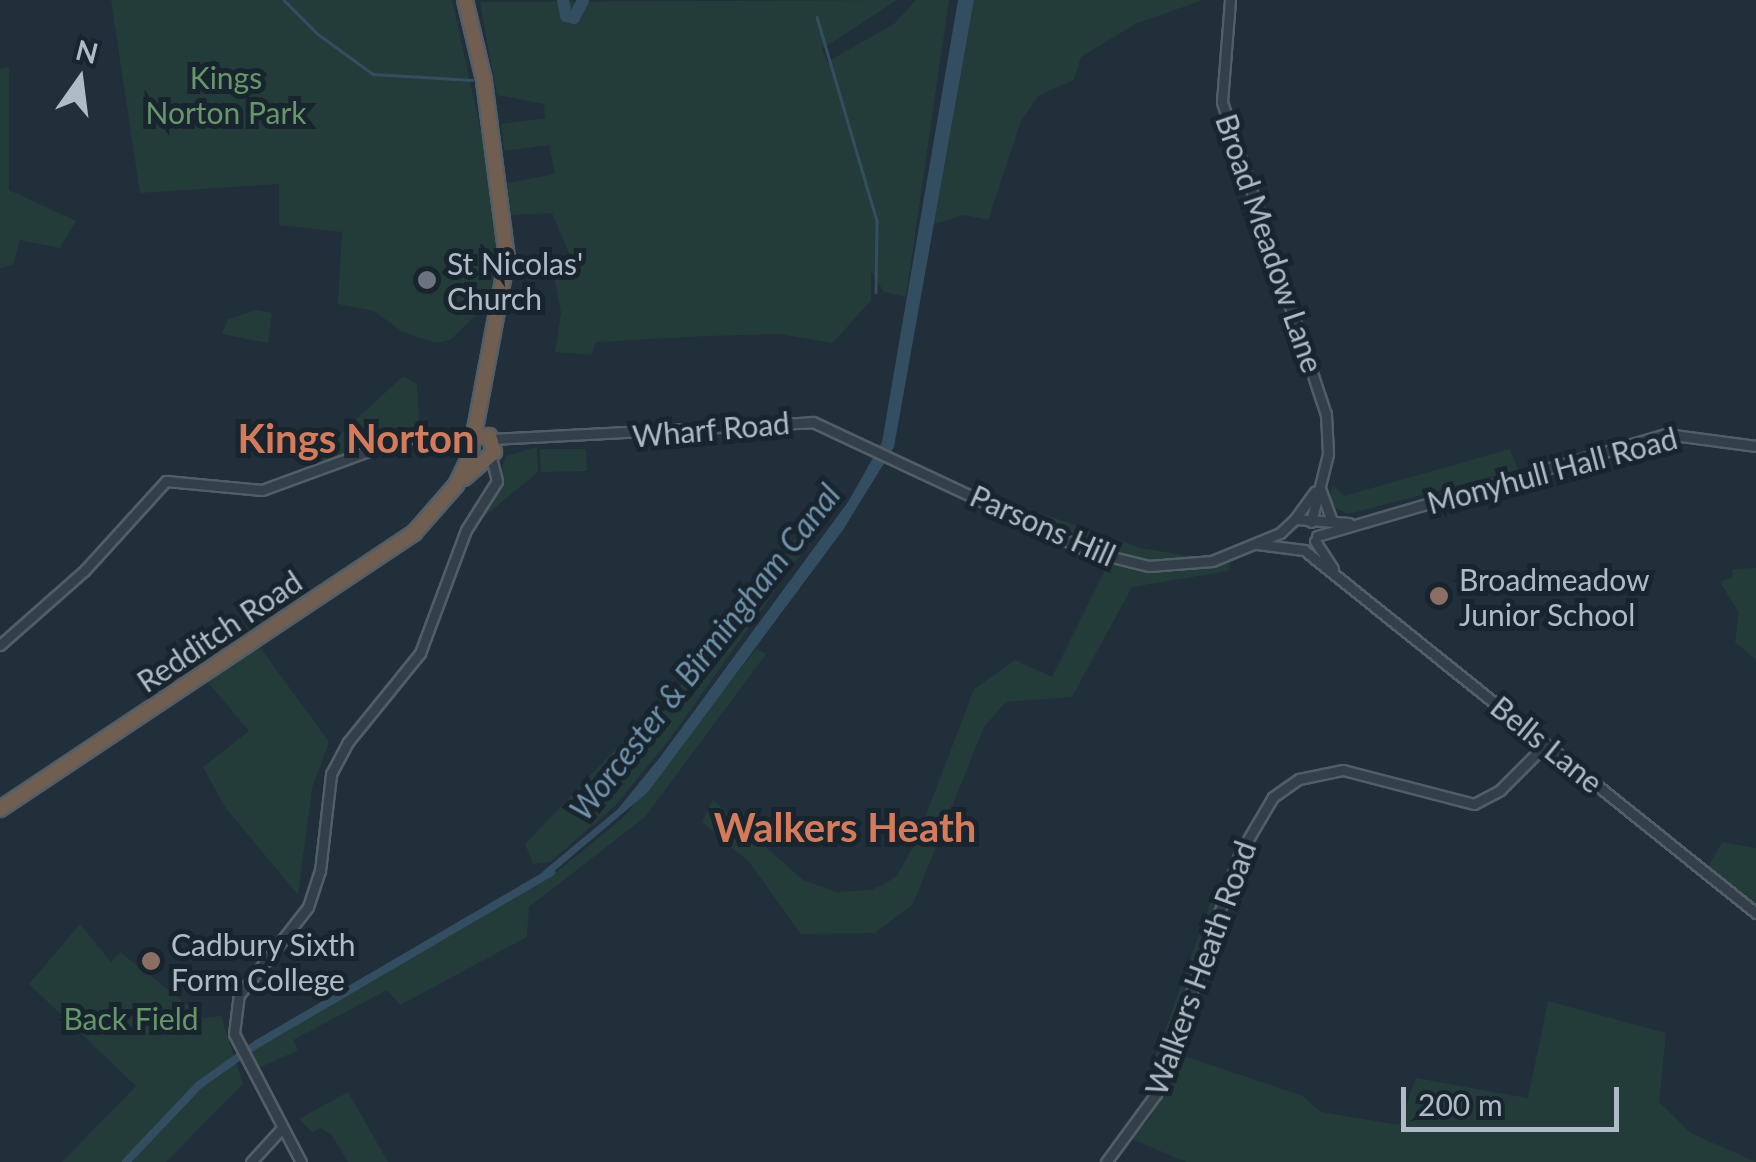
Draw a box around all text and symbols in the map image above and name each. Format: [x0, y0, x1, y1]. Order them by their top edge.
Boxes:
north arrow [30, 30, 130, 130]
text: N [73, 32, 102, 70]
park label: Kings Norton Park [145, 59, 307, 130]
street label: Broad Meadow Lane [1209, 109, 1331, 377]
place label: St Nicolas' Church [447, 245, 583, 316]
marker: St Nicolas' Church [416, 269, 438, 291]
street label: Wharf Road [631, 404, 791, 454]
district label: Kings Norton [238, 414, 474, 462]
street label: Monyhull Hall Road [1423, 419, 1681, 521]
water label: Worcester & Birmingham Canal [562, 476, 848, 828]
street label: Parsons Hill [965, 477, 1121, 573]
place label: Broadmeadow Junior School [1459, 561, 1650, 632]
street label: Redditch Road [130, 563, 308, 699]
marker: Broadmeadow Junior School [1428, 585, 1450, 607]
street label: Bells Lane [1484, 688, 1610, 800]
district label: Walkers Heath [714, 803, 976, 851]
street label: Walkers Heath Road [1137, 836, 1263, 1100]
place label: Cadbury Sixth Form College [171, 926, 356, 996]
marker: Cadbury Sixth Form College [140, 950, 162, 972]
park label: Back Field [63, 1000, 199, 1036]
scale bar [1406, 1067, 1624, 1129]
text: 200 m [1418, 1086, 1503, 1122]

